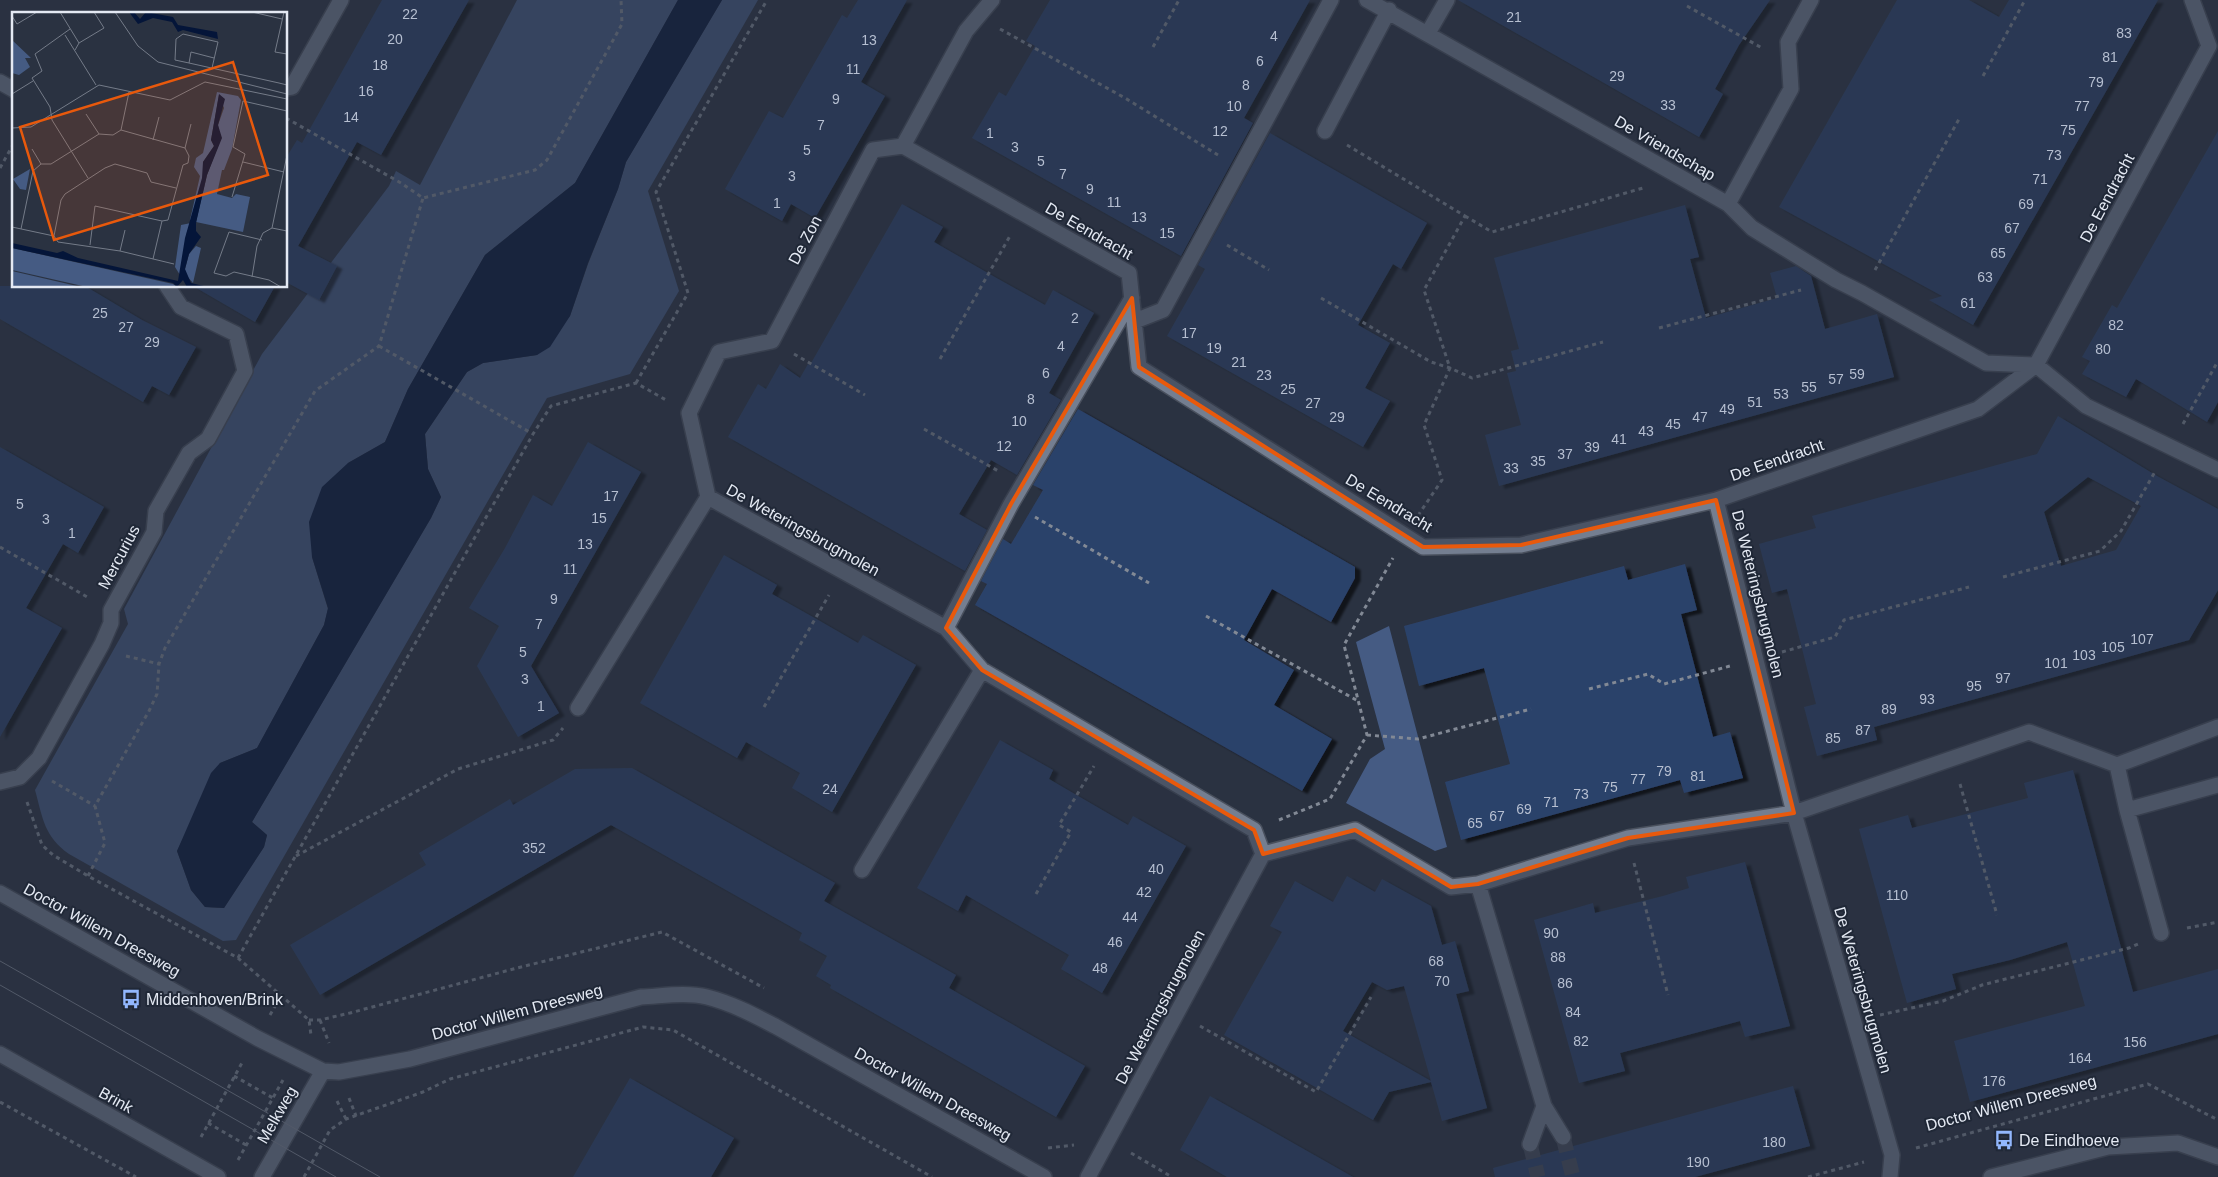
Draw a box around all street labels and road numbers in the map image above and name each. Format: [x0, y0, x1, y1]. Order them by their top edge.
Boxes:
street label: De Vriendschap [1612, 112, 1718, 184]
street label: De Eendracht [2077, 150, 2138, 245]
street label: De Eendracht [1042, 199, 1136, 263]
street label: De Zon [785, 213, 825, 267]
street label: De Eendracht [1728, 436, 1827, 484]
street label: De Eendracht [1343, 471, 1436, 536]
street label: De Weteringsbrugmolen [724, 481, 882, 579]
street label: De Weteringsbrugmolen [1729, 508, 1787, 680]
street label: Mercurius [95, 522, 143, 592]
street label: Doctor Willem Dreesweg [21, 880, 183, 980]
street label: De Weteringsbrugmolen [1831, 905, 1895, 1075]
street label: De Weteringsbrugmolen [1112, 927, 1208, 1087]
street label: Doctor Willem Dreesweg [430, 981, 604, 1043]
street label: Doctor Willem Dreesweg [852, 1044, 1014, 1144]
street label: Doctor Willem Dreesweg [1924, 1072, 2098, 1134]
street label: Melkweg [254, 1083, 300, 1147]
street label: Brink [96, 1084, 137, 1117]

